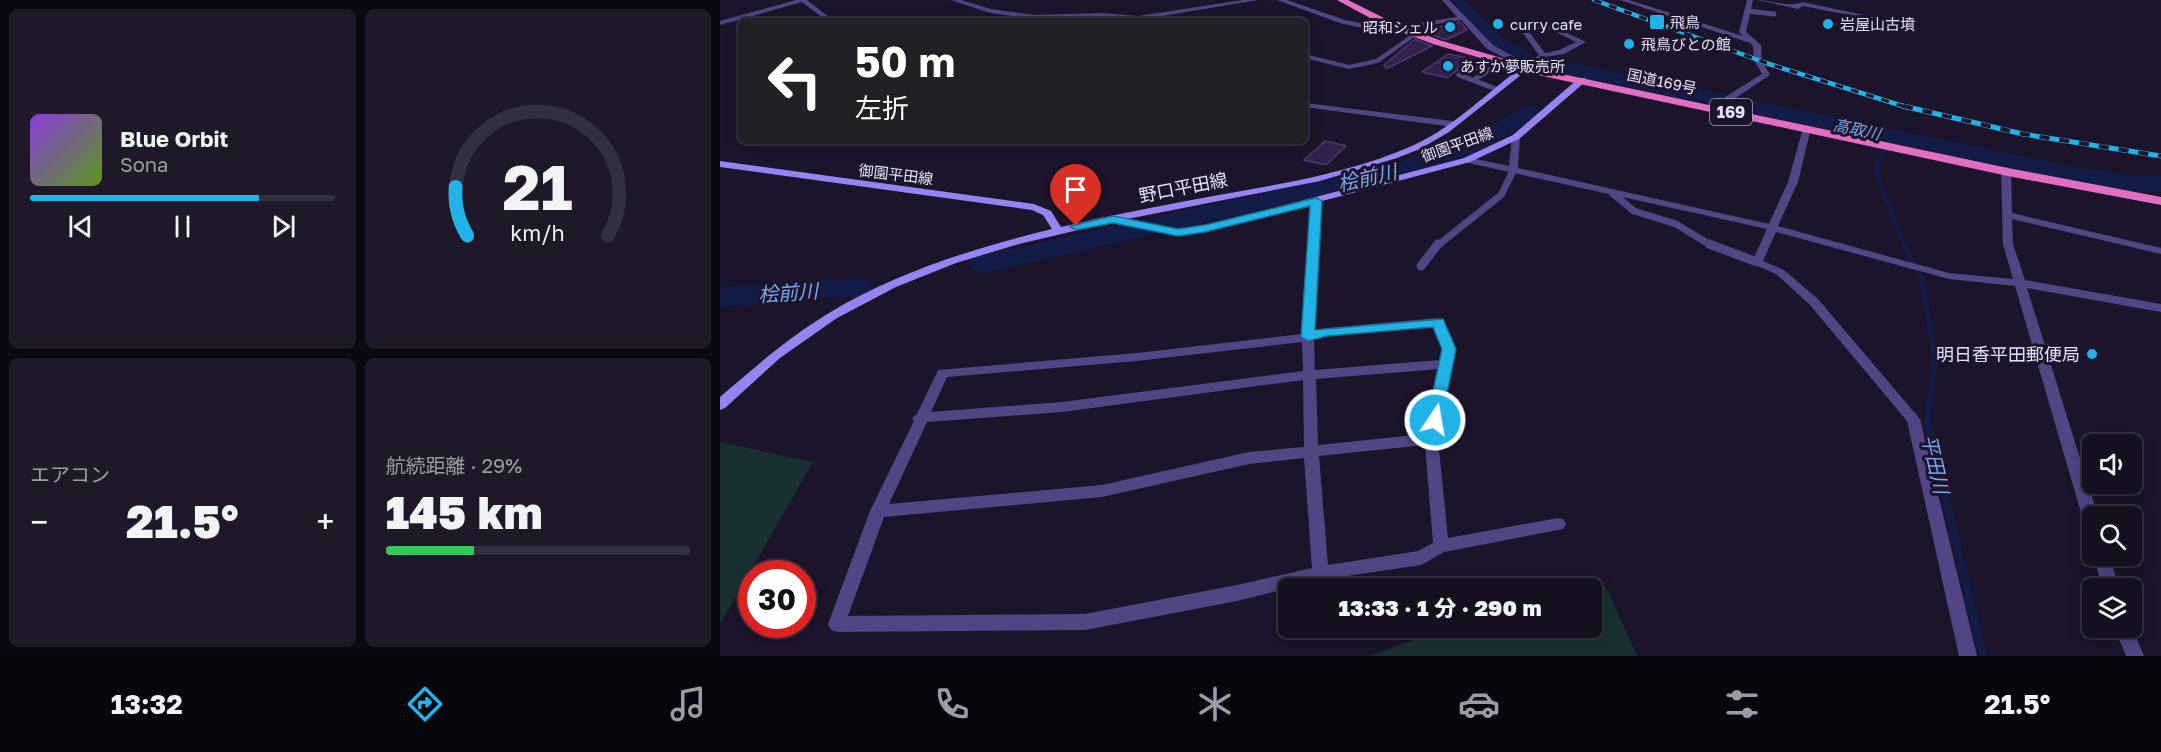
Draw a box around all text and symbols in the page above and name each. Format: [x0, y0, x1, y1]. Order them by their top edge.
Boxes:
marker: 飛鳥 [1648, 13, 1666, 31]
place label: 飛鳥 [1670, 13, 1700, 31]
place label: curry cafe [1510, 15, 1583, 33]
place label: 岩屋山古墳 [1840, 15, 1915, 33]
marker: curry cafe [1491, 17, 1505, 31]
marker: 岩屋山古墳 [1821, 17, 1835, 31]
place label: 昭和シェル [1363, 18, 1438, 36]
marker: 昭和シェル [1443, 20, 1457, 34]
place label: 飛鳥びとの館 [1641, 35, 1731, 53]
text: 50 m [855, 36, 955, 86]
marker: 飛鳥びとの館 [1622, 37, 1636, 51]
icon: left [756, 42, 834, 120]
place label: あすか夢販売所 [1460, 57, 1565, 75]
marker: あすか夢販売所 [1441, 59, 1455, 73]
street label: 国道169号 [1626, 65, 1698, 97]
text: 左折 [855, 92, 909, 124]
road number: 169 [1710, 99, 1752, 125]
water label: 高取川 [1831, 114, 1885, 144]
street label: 御園平田線 [1419, 123, 1495, 165]
text: Blue Orbit [120, 125, 228, 152]
text: 21 [503, 149, 573, 224]
text: Sona [120, 152, 168, 176]
water label: 桧前川 [1335, 158, 1401, 195]
street label: 御園平田線 [858, 160, 934, 188]
pin [1050, 164, 1101, 226]
street label: 野口平田線 [1137, 168, 1229, 206]
icon: arrive [1059, 173, 1092, 206]
icon: previous [64, 210, 97, 243]
icon: pause [166, 210, 199, 243]
icon: next [267, 210, 300, 243]
text: km/h [510, 220, 565, 246]
water label: 桧前川 [757, 278, 821, 306]
place label: 明日香平田郵便局 [1936, 343, 2080, 365]
marker: 明日香平田郵便局 [2085, 347, 2099, 361]
position arrow [1403, 388, 1467, 452]
water label: 平田川 [1918, 432, 1955, 498]
map controls [2082, 434, 2142, 638]
button: sound [2082, 434, 2142, 494]
text: 航続距離 · 29% [386, 453, 522, 477]
text: エアコン [30, 462, 110, 486]
text: 145 km [386, 485, 543, 539]
text: 21.5° [126, 494, 238, 548]
text: − [30, 502, 48, 541]
text: + [316, 502, 334, 541]
button: search [2082, 506, 2142, 566]
speed limit sign: 30 [738, 560, 816, 638]
button: layers [2082, 578, 2142, 638]
text: 13:33 · 1 分 · 290 m [1338, 594, 1542, 621]
icon: directions [404, 683, 446, 725]
icon: music [667, 683, 709, 725]
icon: phone [931, 683, 973, 725]
icon: climate [1194, 683, 1236, 725]
icon: car [1458, 683, 1500, 725]
icon: filters [1721, 683, 1763, 725]
text: 13:32 [111, 688, 183, 720]
text: 21.5° [1984, 688, 2050, 720]

